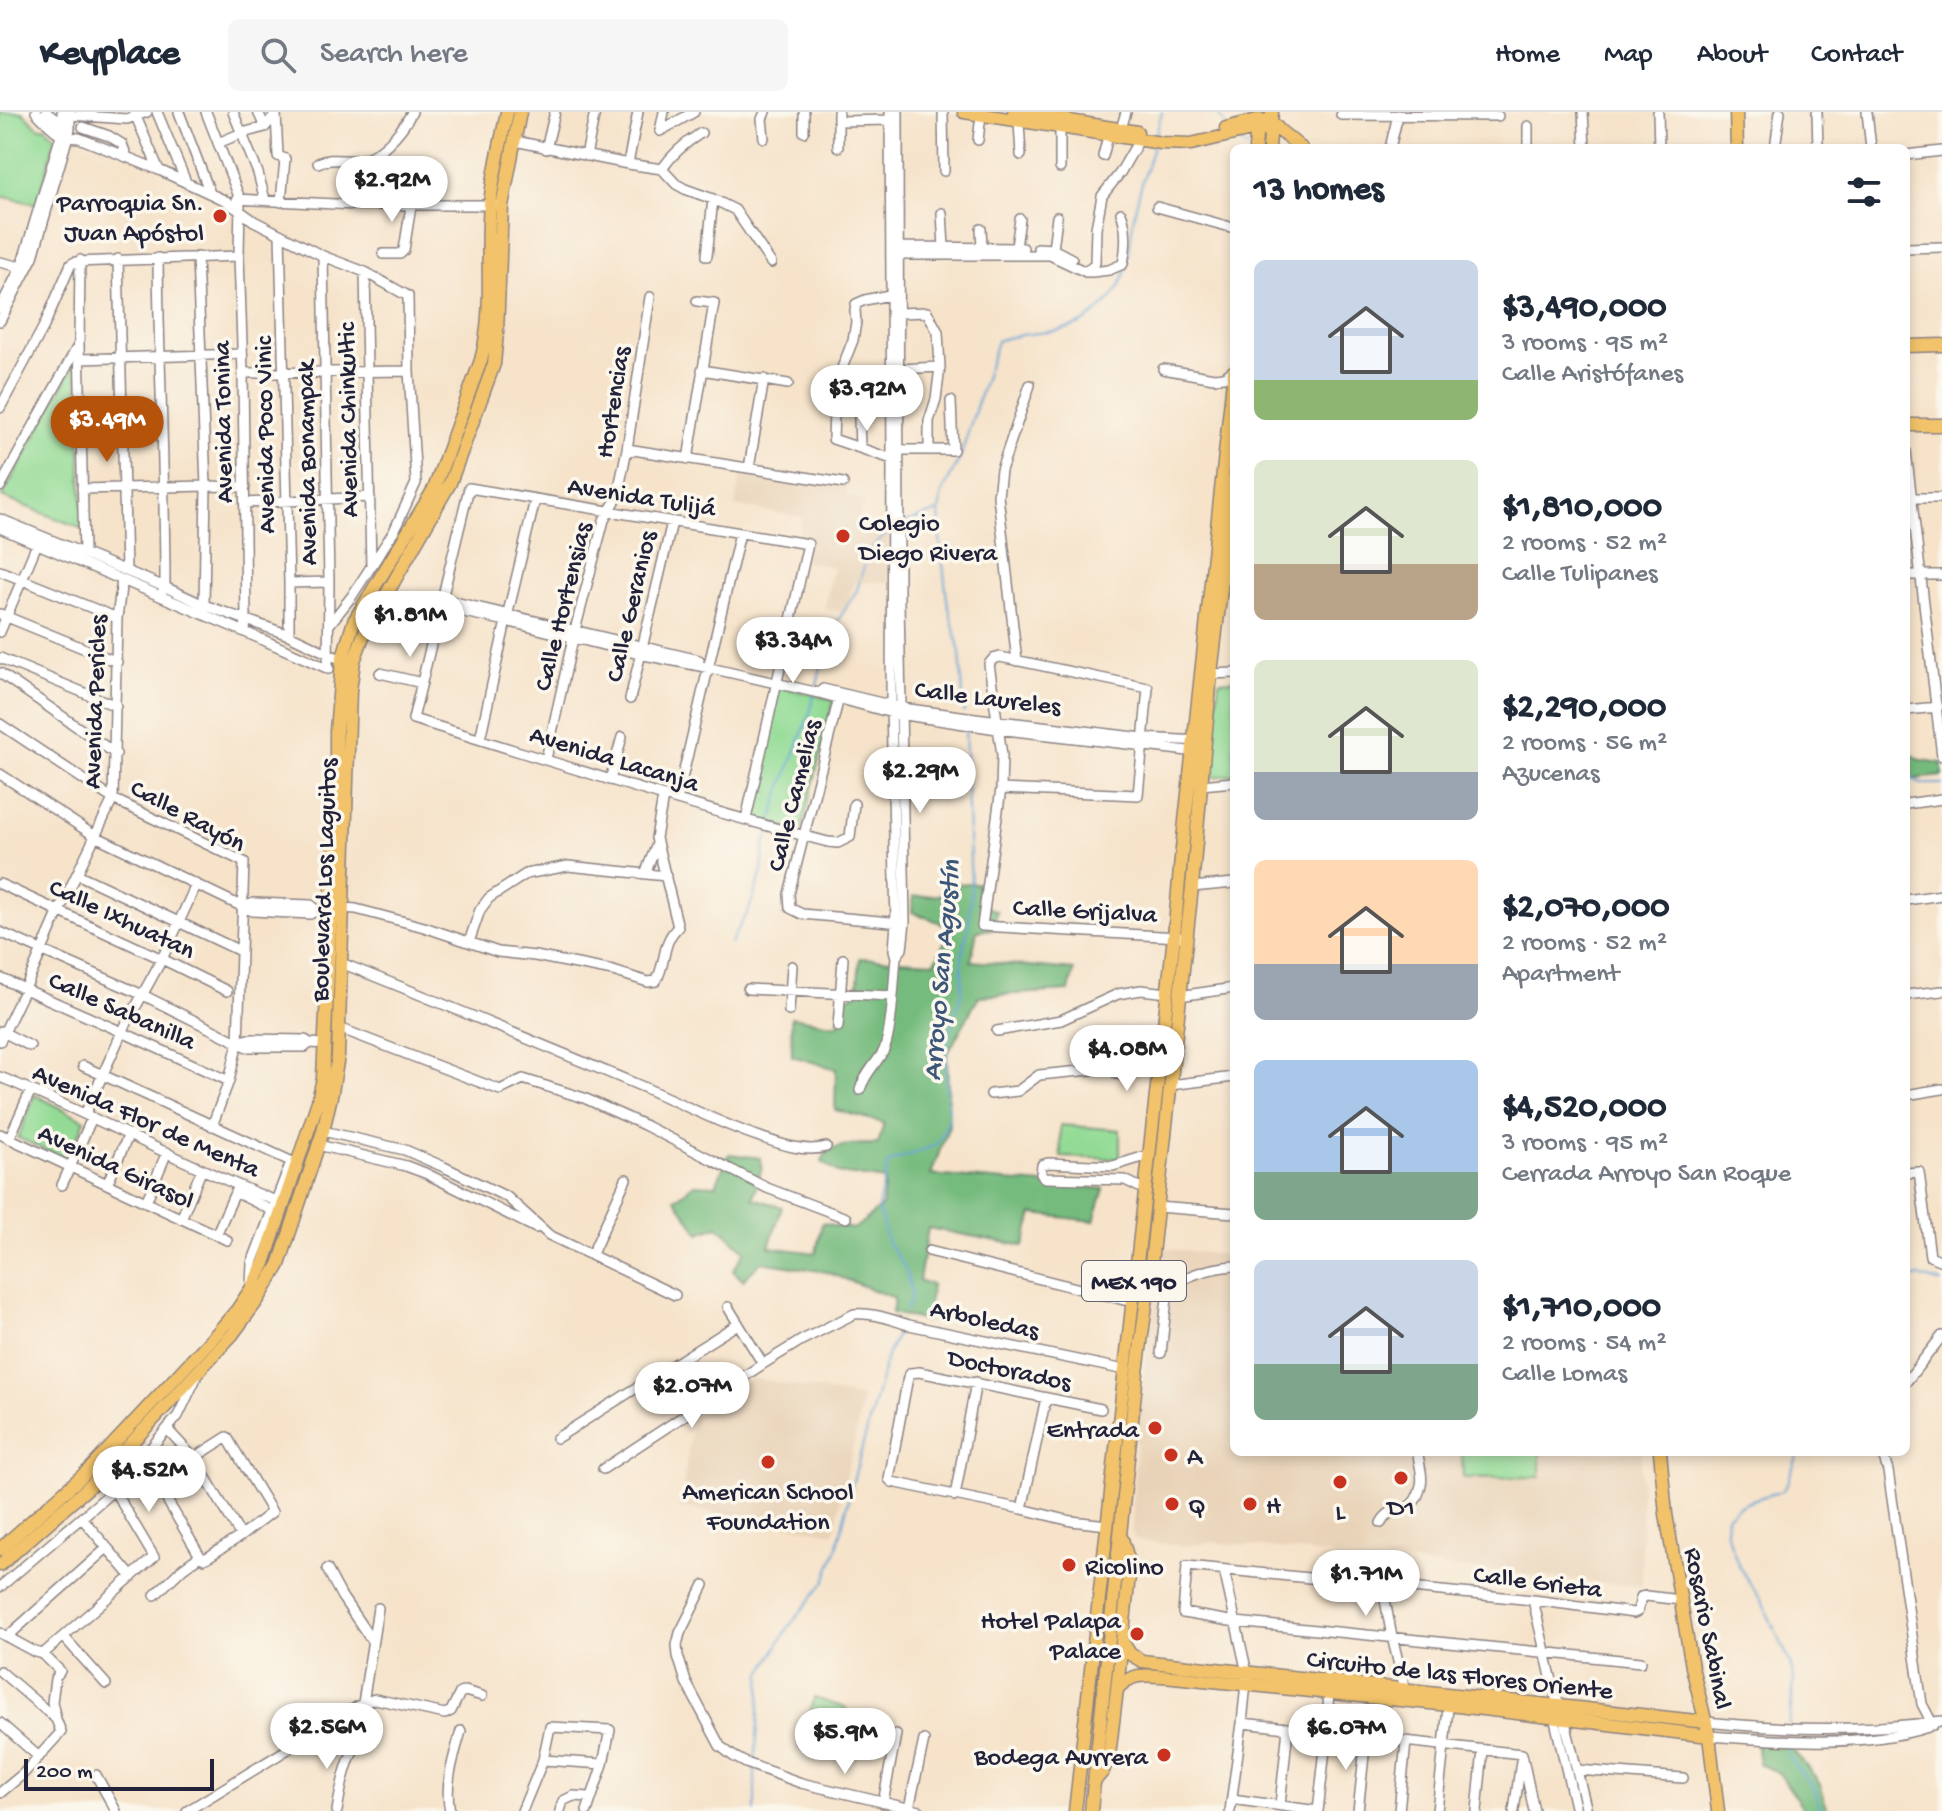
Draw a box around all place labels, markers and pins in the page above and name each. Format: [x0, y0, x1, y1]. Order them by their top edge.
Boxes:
pin: $2.92M [327, 156, 457, 224]
place label: Parroquia Sn. Juan Apóstol [56, 190, 204, 251]
marker: Parroquia Sn. Juan Apóstol [211, 207, 229, 225]
pin: $3.92M [802, 365, 932, 433]
pin: $3.49M [42, 396, 172, 464]
place label: Colegio Diego Rivera [857, 510, 999, 571]
marker: Colegio Diego Rivera [834, 527, 852, 545]
pin: $1.81M [345, 591, 475, 659]
pin: $3.34M [728, 617, 858, 685]
pin: $2.29M [855, 747, 985, 815]
pin: $4.08M [1062, 1025, 1192, 1093]
pin: $2.07M [627, 1362, 757, 1430]
place label: Entrada [1047, 1417, 1141, 1448]
marker: Entrada [1146, 1419, 1164, 1437]
place label: A [1187, 1444, 1204, 1475]
pin: $4.52M [84, 1446, 214, 1514]
marker: A [1162, 1446, 1180, 1464]
marker: American School Foundation [759, 1453, 777, 1471]
marker: D1 [1392, 1469, 1410, 1487]
marker: L [1331, 1473, 1349, 1491]
place label: American School Foundation [682, 1479, 854, 1540]
place label: Q [1188, 1493, 1205, 1524]
place label: H [1266, 1493, 1281, 1524]
marker: Q [1163, 1495, 1181, 1513]
marker: H [1241, 1495, 1259, 1513]
place label: D1 [1385, 1495, 1415, 1526]
place label: L [1335, 1499, 1346, 1530]
pin: $1.71M [1301, 1550, 1431, 1618]
place label: Ricolino [1085, 1554, 1164, 1585]
marker: Ricolino [1060, 1556, 1078, 1574]
place label: Hotel Palapa Palace [981, 1608, 1123, 1669]
marker: Hotel Palapa Palace [1128, 1625, 1146, 1643]
pin: $2.56M [262, 1703, 392, 1771]
pin: $6.07M [1281, 1704, 1411, 1772]
pin: $5.9M [789, 1708, 901, 1776]
place label: Bodega Aurrera [973, 1744, 1150, 1775]
marker: Bodega Aurrera [1155, 1746, 1173, 1764]

